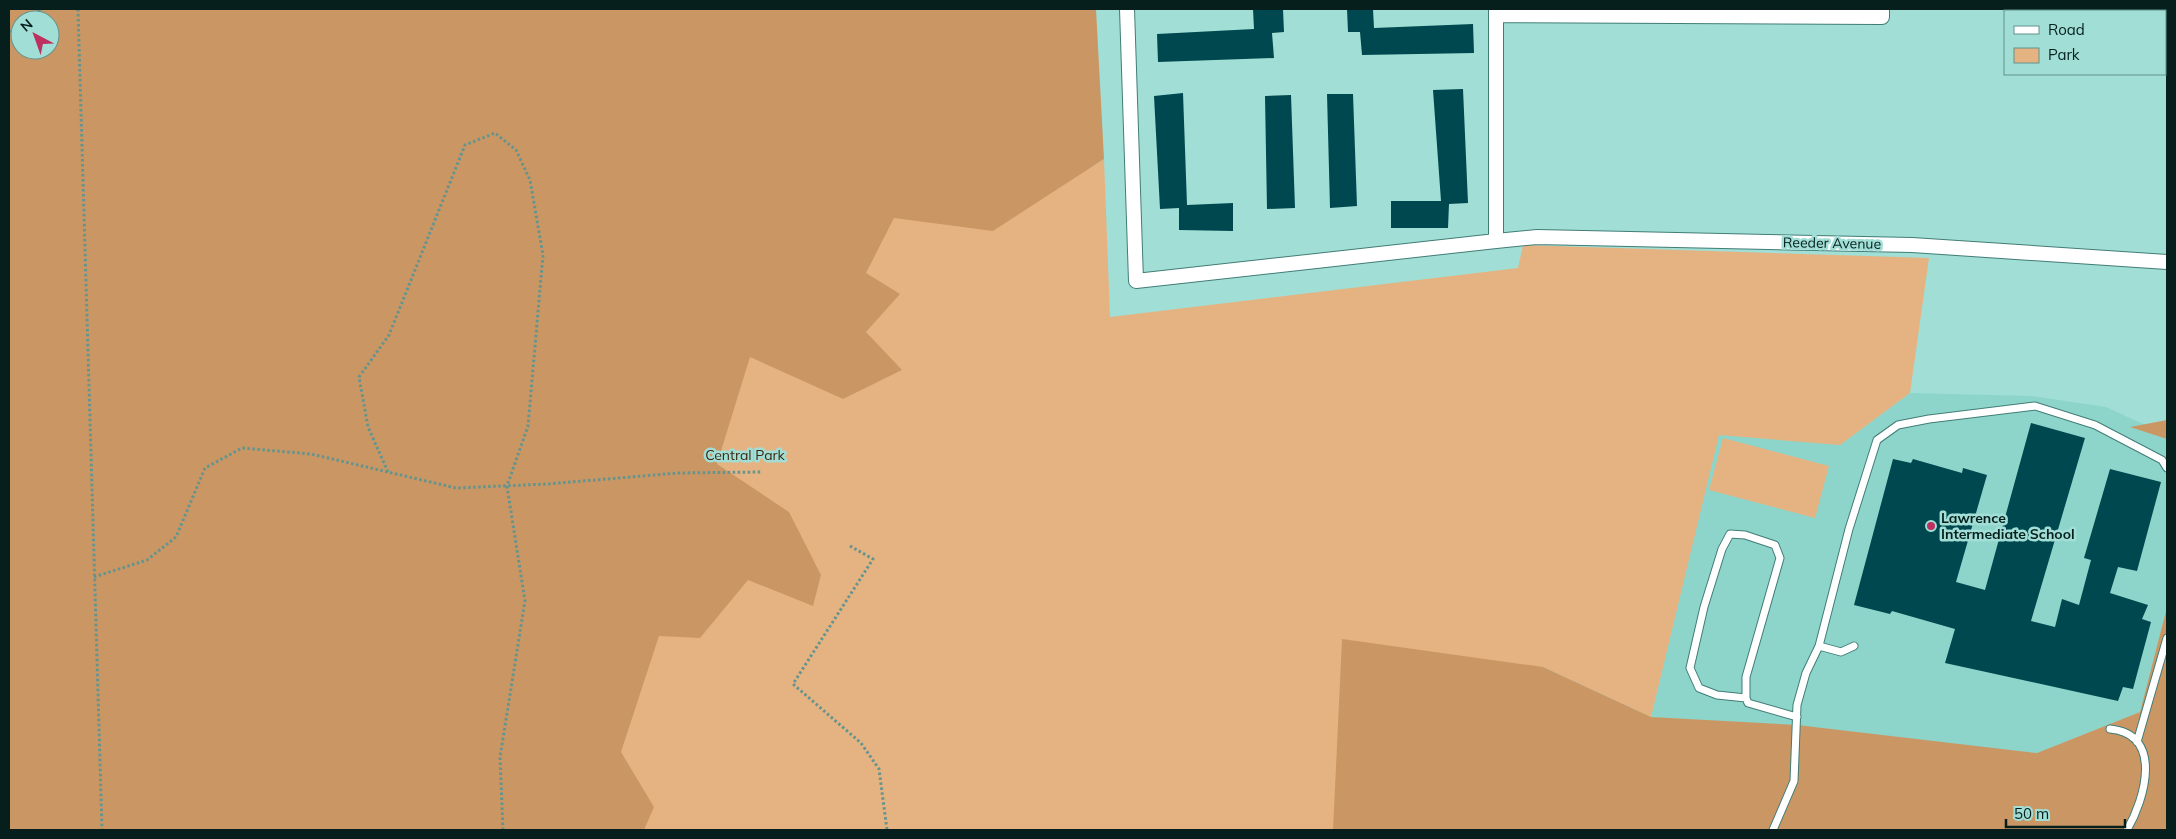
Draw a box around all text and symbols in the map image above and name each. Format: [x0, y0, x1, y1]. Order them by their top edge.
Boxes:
north arrow [10, 10, 60, 60]
legend [2004, 10, 2166, 75]
text: N [17, 15, 36, 35]
text: Road [2048, 20, 2085, 39]
text: Park [2048, 45, 2080, 64]
street label: Reeder Avenue [1783, 233, 1881, 253]
park label: Central Park [705, 446, 786, 464]
place label: Lawrence Intermediate School [1941, 509, 2075, 543]
marker: Lawrence Intermediate School [1925, 520, 1937, 532]
scale bar [2006, 796, 2125, 828]
text: 50 m [2014, 804, 2049, 823]

